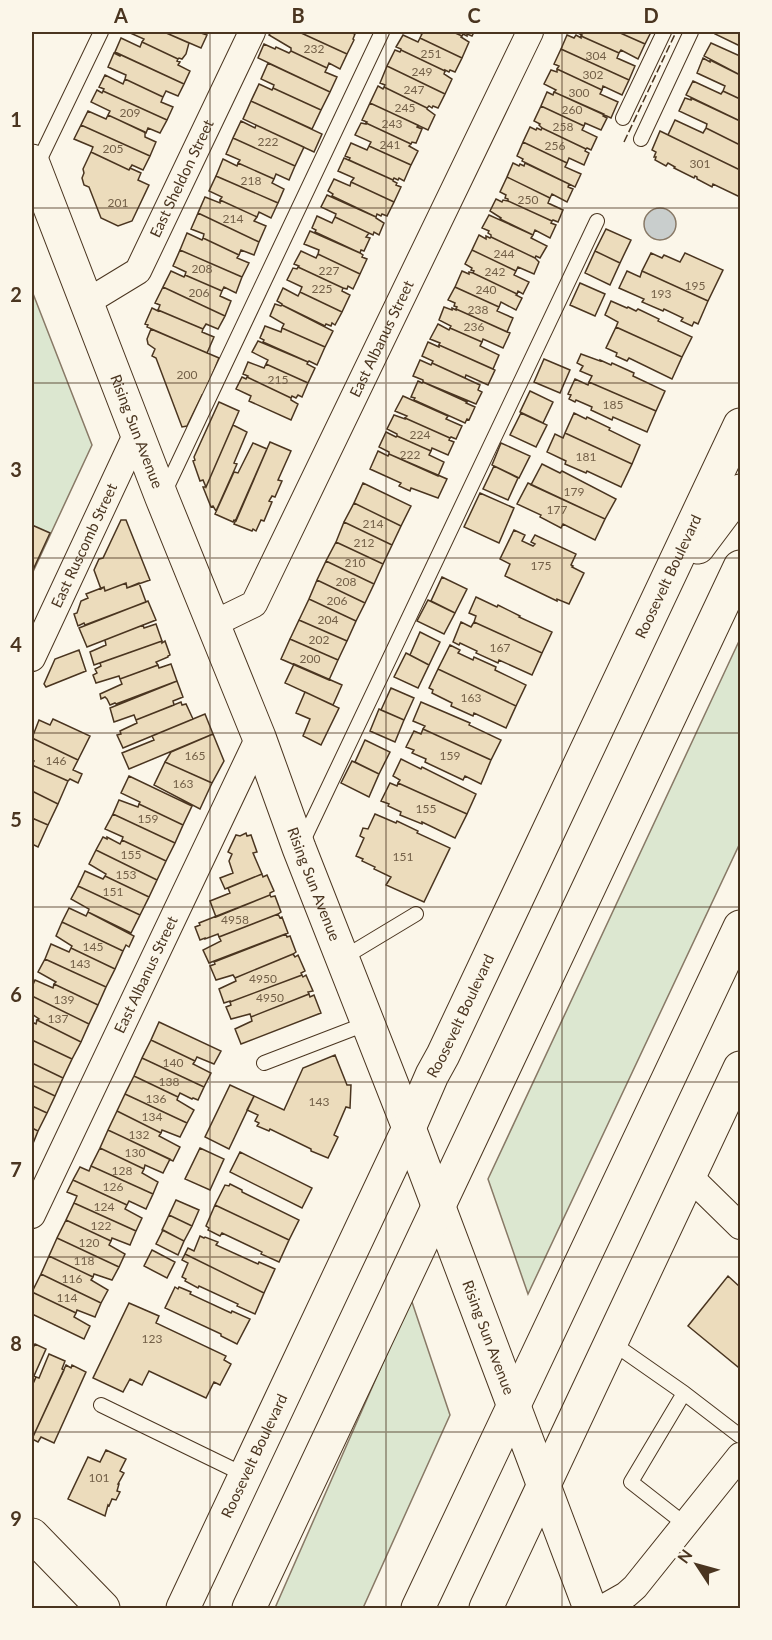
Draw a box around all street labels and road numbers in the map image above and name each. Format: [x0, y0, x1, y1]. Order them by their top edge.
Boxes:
street label: East Sheldon Street [145, 116, 217, 240]
street label: East Albanus Street [345, 277, 417, 400]
street label: Rising Sun Avenue [107, 372, 167, 491]
street label: East Ruscomb Street [47, 479, 121, 610]
street label: Roosevelt Boulevard [631, 511, 705, 641]
street label: Rising Sun Avenue [284, 824, 345, 943]
street label: East Albanus Street [110, 912, 181, 1036]
street label: Roosevelt Boulevard [422, 951, 497, 1080]
street label: Rising Sun Avenue [459, 1278, 519, 1397]
street label: Roosevelt Boulevard [217, 1391, 291, 1520]

